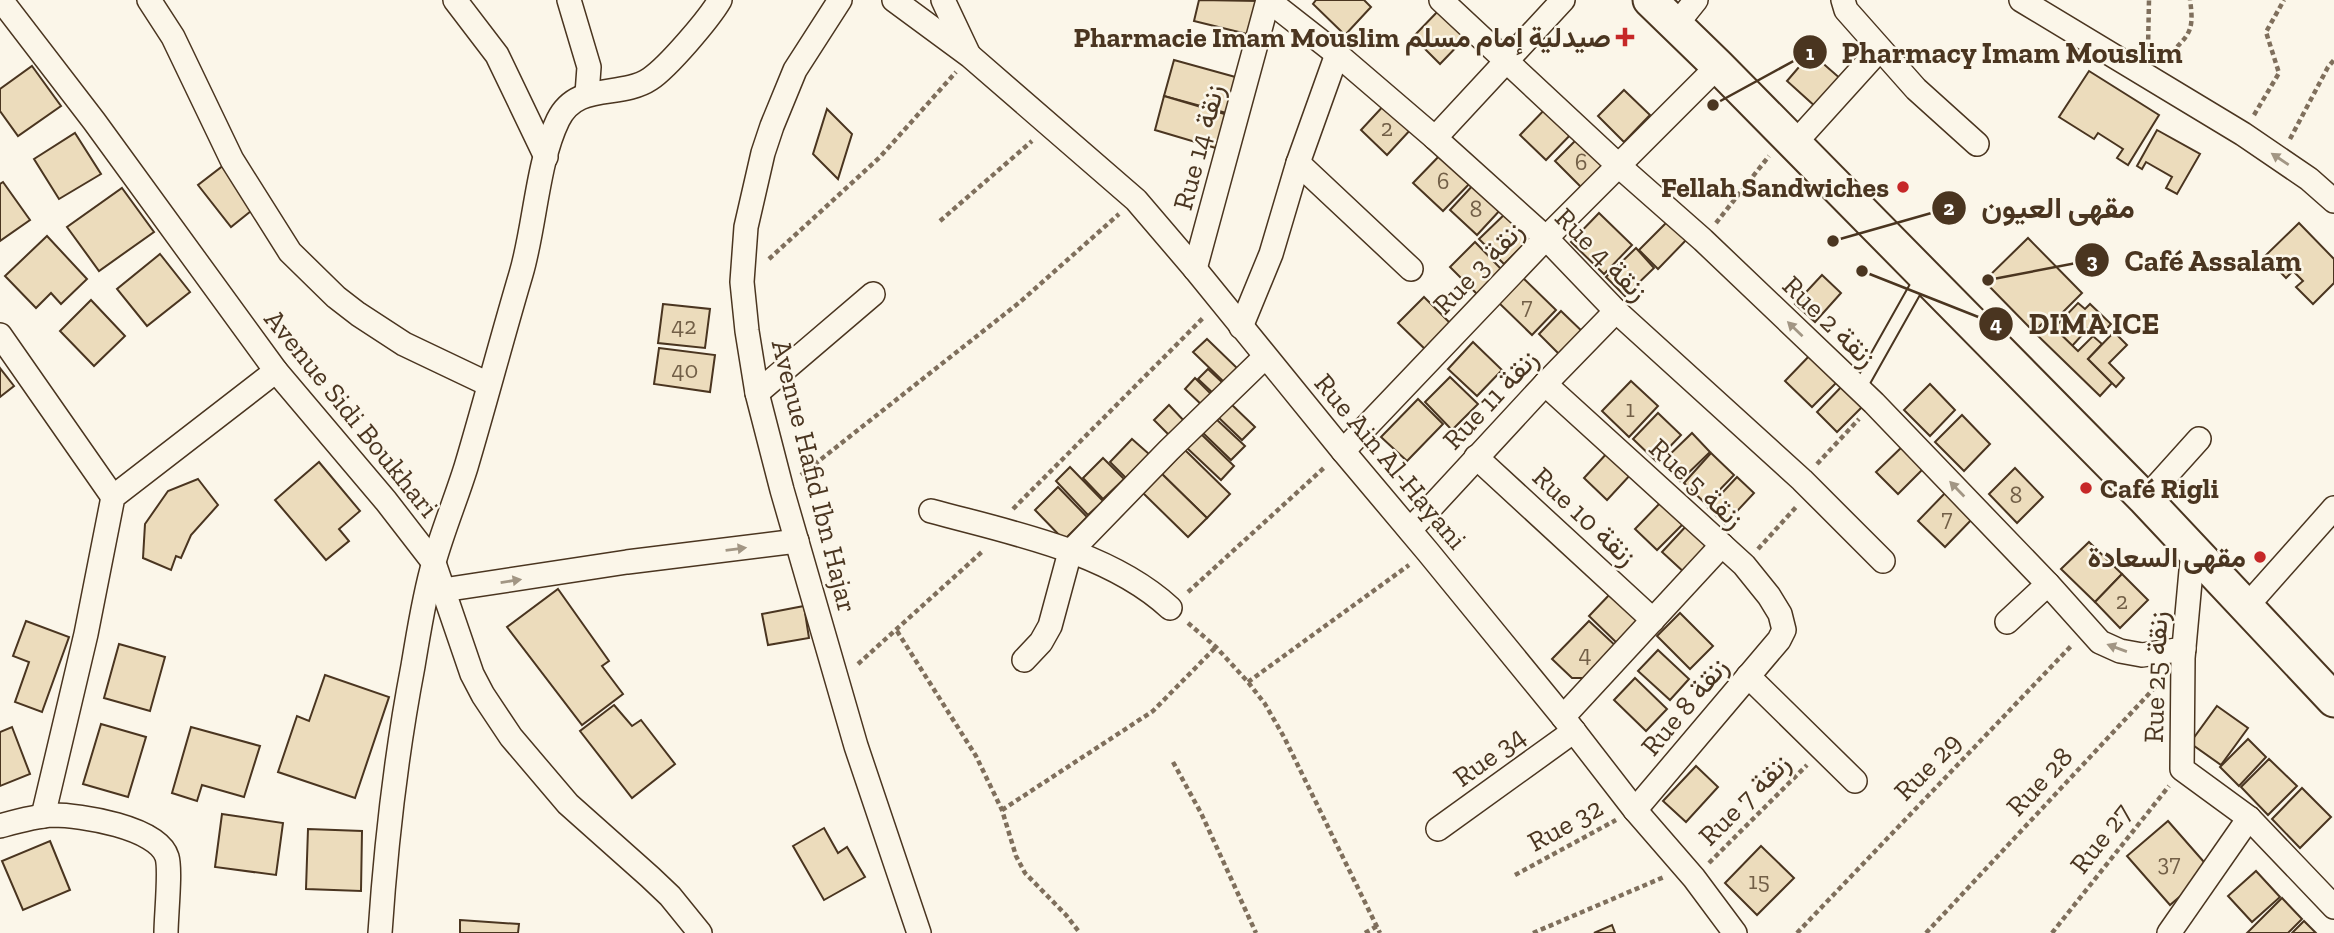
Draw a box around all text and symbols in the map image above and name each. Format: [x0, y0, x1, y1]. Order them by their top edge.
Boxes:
place label: Pharmacie Imam Mouslim صيدلية إمام مسلم [1074, 21, 1611, 56]
callout: Pharmacy Imam Mouslim [1792, 27, 2197, 78]
marker: Pharmacie Imam Mouslim صيدلية إمام مسلم [1617, 29, 1633, 45]
text: Pharmacy Imam Mouslim [1841, 35, 2183, 71]
text: 1 [1806, 40, 1815, 65]
street label: Rue 14 زنقة [1166, 81, 1232, 214]
house number: 2 [1381, 113, 1393, 142]
house number: 6 [1575, 147, 1587, 176]
one-way arrow [2271, 153, 2290, 166]
house number: 6 [1437, 166, 1449, 195]
place label: Fellah Sandwiches [1661, 171, 1889, 204]
marker: Fellah Sandwiches [1895, 179, 1911, 195]
callout: مقهى العيون [1932, 182, 2148, 233]
text: مقهى العيون [1981, 190, 2135, 226]
house number: 8 [1470, 194, 1482, 223]
text: 2 [1943, 195, 1955, 220]
street label: Rue 4 زنقة [1548, 201, 1655, 308]
street label: Rue 3 زنقة [1426, 214, 1531, 321]
callout: Café Assalam [2075, 235, 2316, 286]
text: Café Assalam [2124, 243, 2302, 279]
text: 3 [2086, 248, 2098, 273]
street label: Rue 2 زنقة [1775, 269, 1883, 375]
house number: 7 [1521, 291, 1533, 320]
callout: DIMA ICE [1979, 298, 2173, 349]
street label: Avenue Sidi Boukhari [258, 303, 446, 524]
text: DIMA ICE [2029, 306, 2159, 342]
house number: 42 [671, 311, 697, 340]
text: 4 [1990, 311, 2002, 336]
one-way arrow [1787, 320, 1804, 337]
street label: Avenue Hafid Ibn Hajar [765, 336, 864, 616]
street label: Rue 11 زنقة [1436, 343, 1546, 457]
house number: 40 [672, 355, 698, 384]
street label: Rue Ain Al-Hayani [1308, 367, 1474, 556]
house number: 1 [1625, 394, 1635, 423]
street label: Rue 5 زنقة [1642, 431, 1751, 536]
street label: Rue 10 زنقة [1525, 460, 1643, 573]
place label: Café Rigli [2100, 472, 2219, 505]
house number: 8 [2010, 480, 2022, 509]
marker: Café Rigli [2078, 480, 2094, 496]
one-way arrow [1949, 481, 1965, 498]
house number: 7 [1941, 503, 1953, 532]
place label: مقهى السعادة [2088, 541, 2246, 575]
one-way arrow [725, 543, 747, 554]
marker: مقهى السعادة [2252, 549, 2268, 565]
one-way arrow [500, 575, 522, 586]
house number: 2 [2116, 586, 2128, 615]
street label: Rue 25 زنقة [2137, 611, 2175, 743]
house number: 4 [1579, 639, 1592, 668]
one-way arrow [2106, 642, 2127, 653]
street label: Rue 8 زنقة [1634, 651, 1736, 763]
street label: Rue 34 [1447, 719, 1532, 794]
street label: Rue 29 [1887, 725, 1968, 807]
street label: Rue 28 [1999, 740, 2079, 823]
street label: Rue 7 زنقة [1692, 747, 1798, 853]
street label: Rue 32 [1522, 790, 1608, 858]
street label: Rue 27 [2063, 797, 2138, 880]
house number: 37 [2157, 848, 2181, 877]
house number: 15 [1748, 866, 1770, 895]

